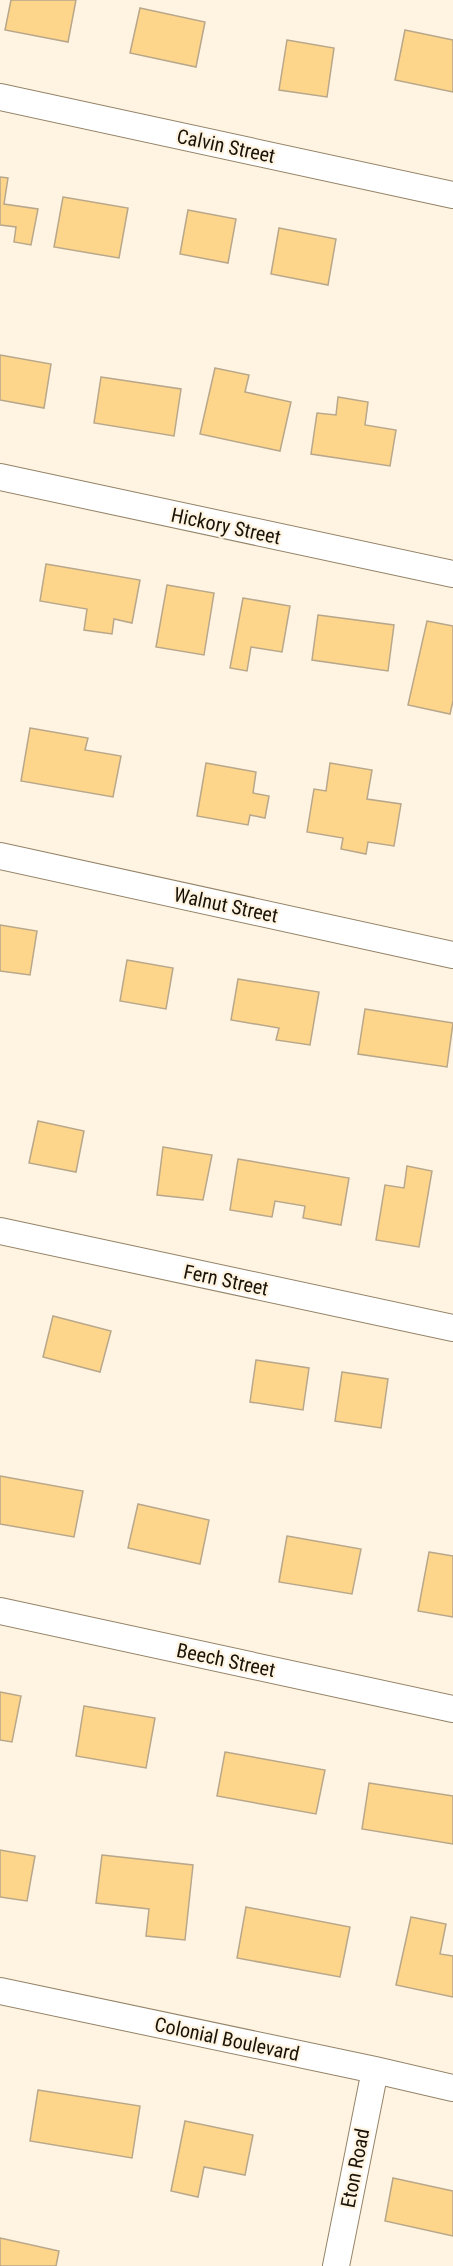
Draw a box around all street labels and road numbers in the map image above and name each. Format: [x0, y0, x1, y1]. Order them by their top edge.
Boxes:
street label: Calvin Street [175, 124, 277, 168]
street label: Hickory Street [169, 503, 283, 549]
street label: Walnut Street [172, 882, 280, 928]
street label: Fern Street [181, 1259, 271, 1301]
street label: Beech Street [175, 1638, 277, 1682]
street label: Colonial Boulevard [152, 2012, 302, 2066]
street label: Eton Road [336, 2126, 374, 2210]

